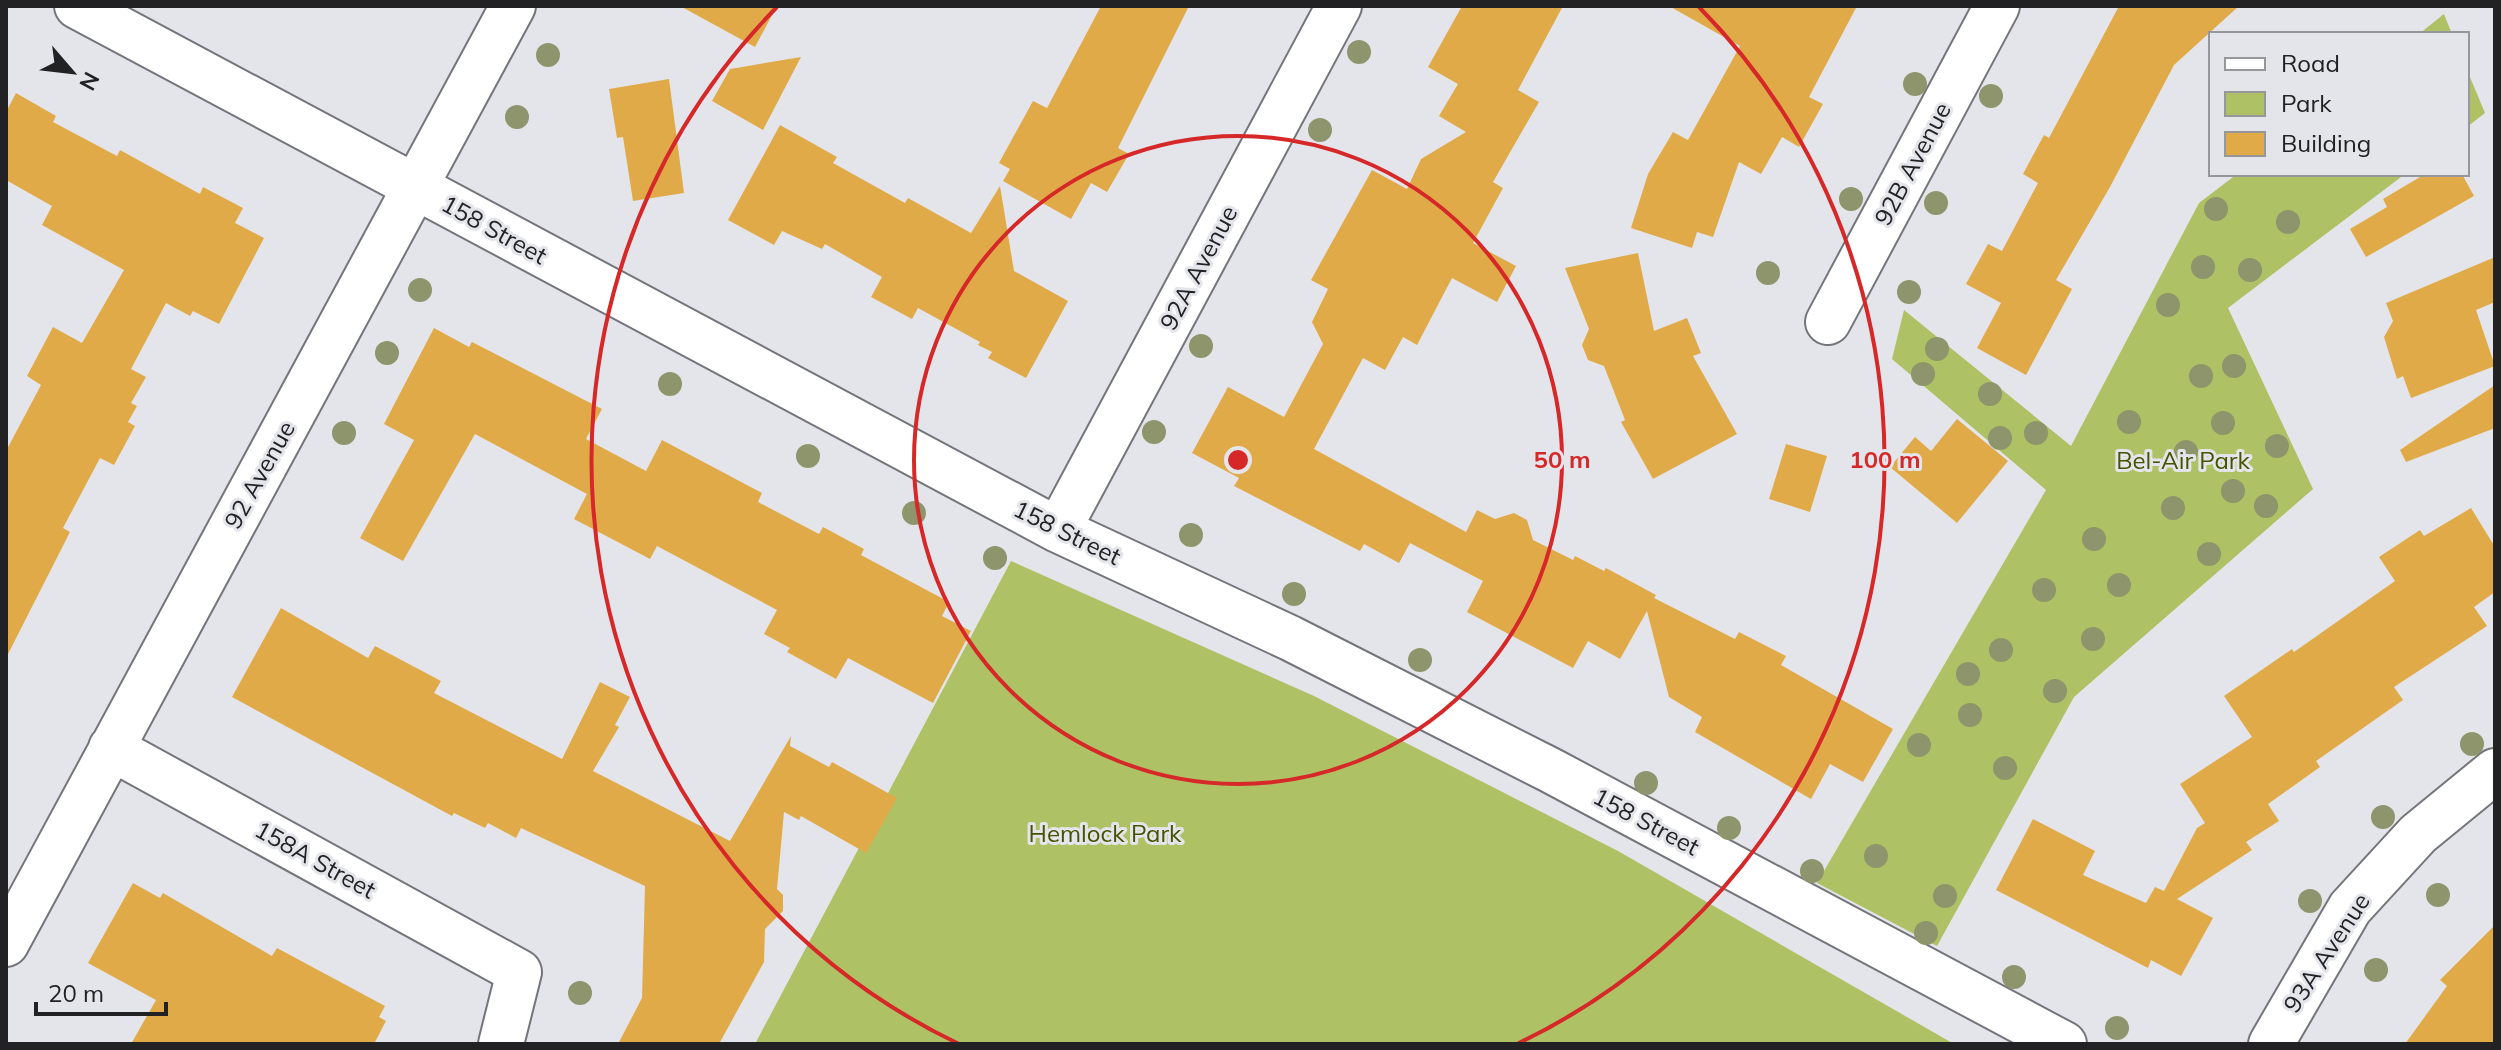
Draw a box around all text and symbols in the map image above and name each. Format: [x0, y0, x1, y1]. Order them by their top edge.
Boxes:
north arrow [32, 32, 112, 112]
legend [2209, 32, 2469, 176]
text: Road [2281, 48, 2340, 78]
text: N [73, 67, 106, 95]
text: Park [2281, 88, 2332, 118]
street label: 92B Avenue [1867, 97, 1957, 230]
text: Building [2281, 128, 2371, 158]
street label: 158 Street [437, 188, 552, 270]
street label: 92A Avenue [1153, 200, 1243, 335]
street label: 92 Avenue [217, 415, 301, 534]
text: 50 m [1534, 444, 1590, 474]
text: 100 m [1849, 444, 1921, 474]
park label: Bel-Air Park [2116, 445, 2251, 475]
centre of rings [1224, 446, 1252, 474]
street label: 158 Street [1009, 493, 1126, 571]
street label: 158 Street [1588, 781, 1705, 862]
street label: 158A Street [250, 814, 381, 905]
park label: Hemlock Park [1029, 818, 1182, 848]
street label: 93A Avenue [2276, 887, 2376, 1018]
scale bar [36, 966, 166, 1016]
text: 20 m [48, 978, 104, 1008]

